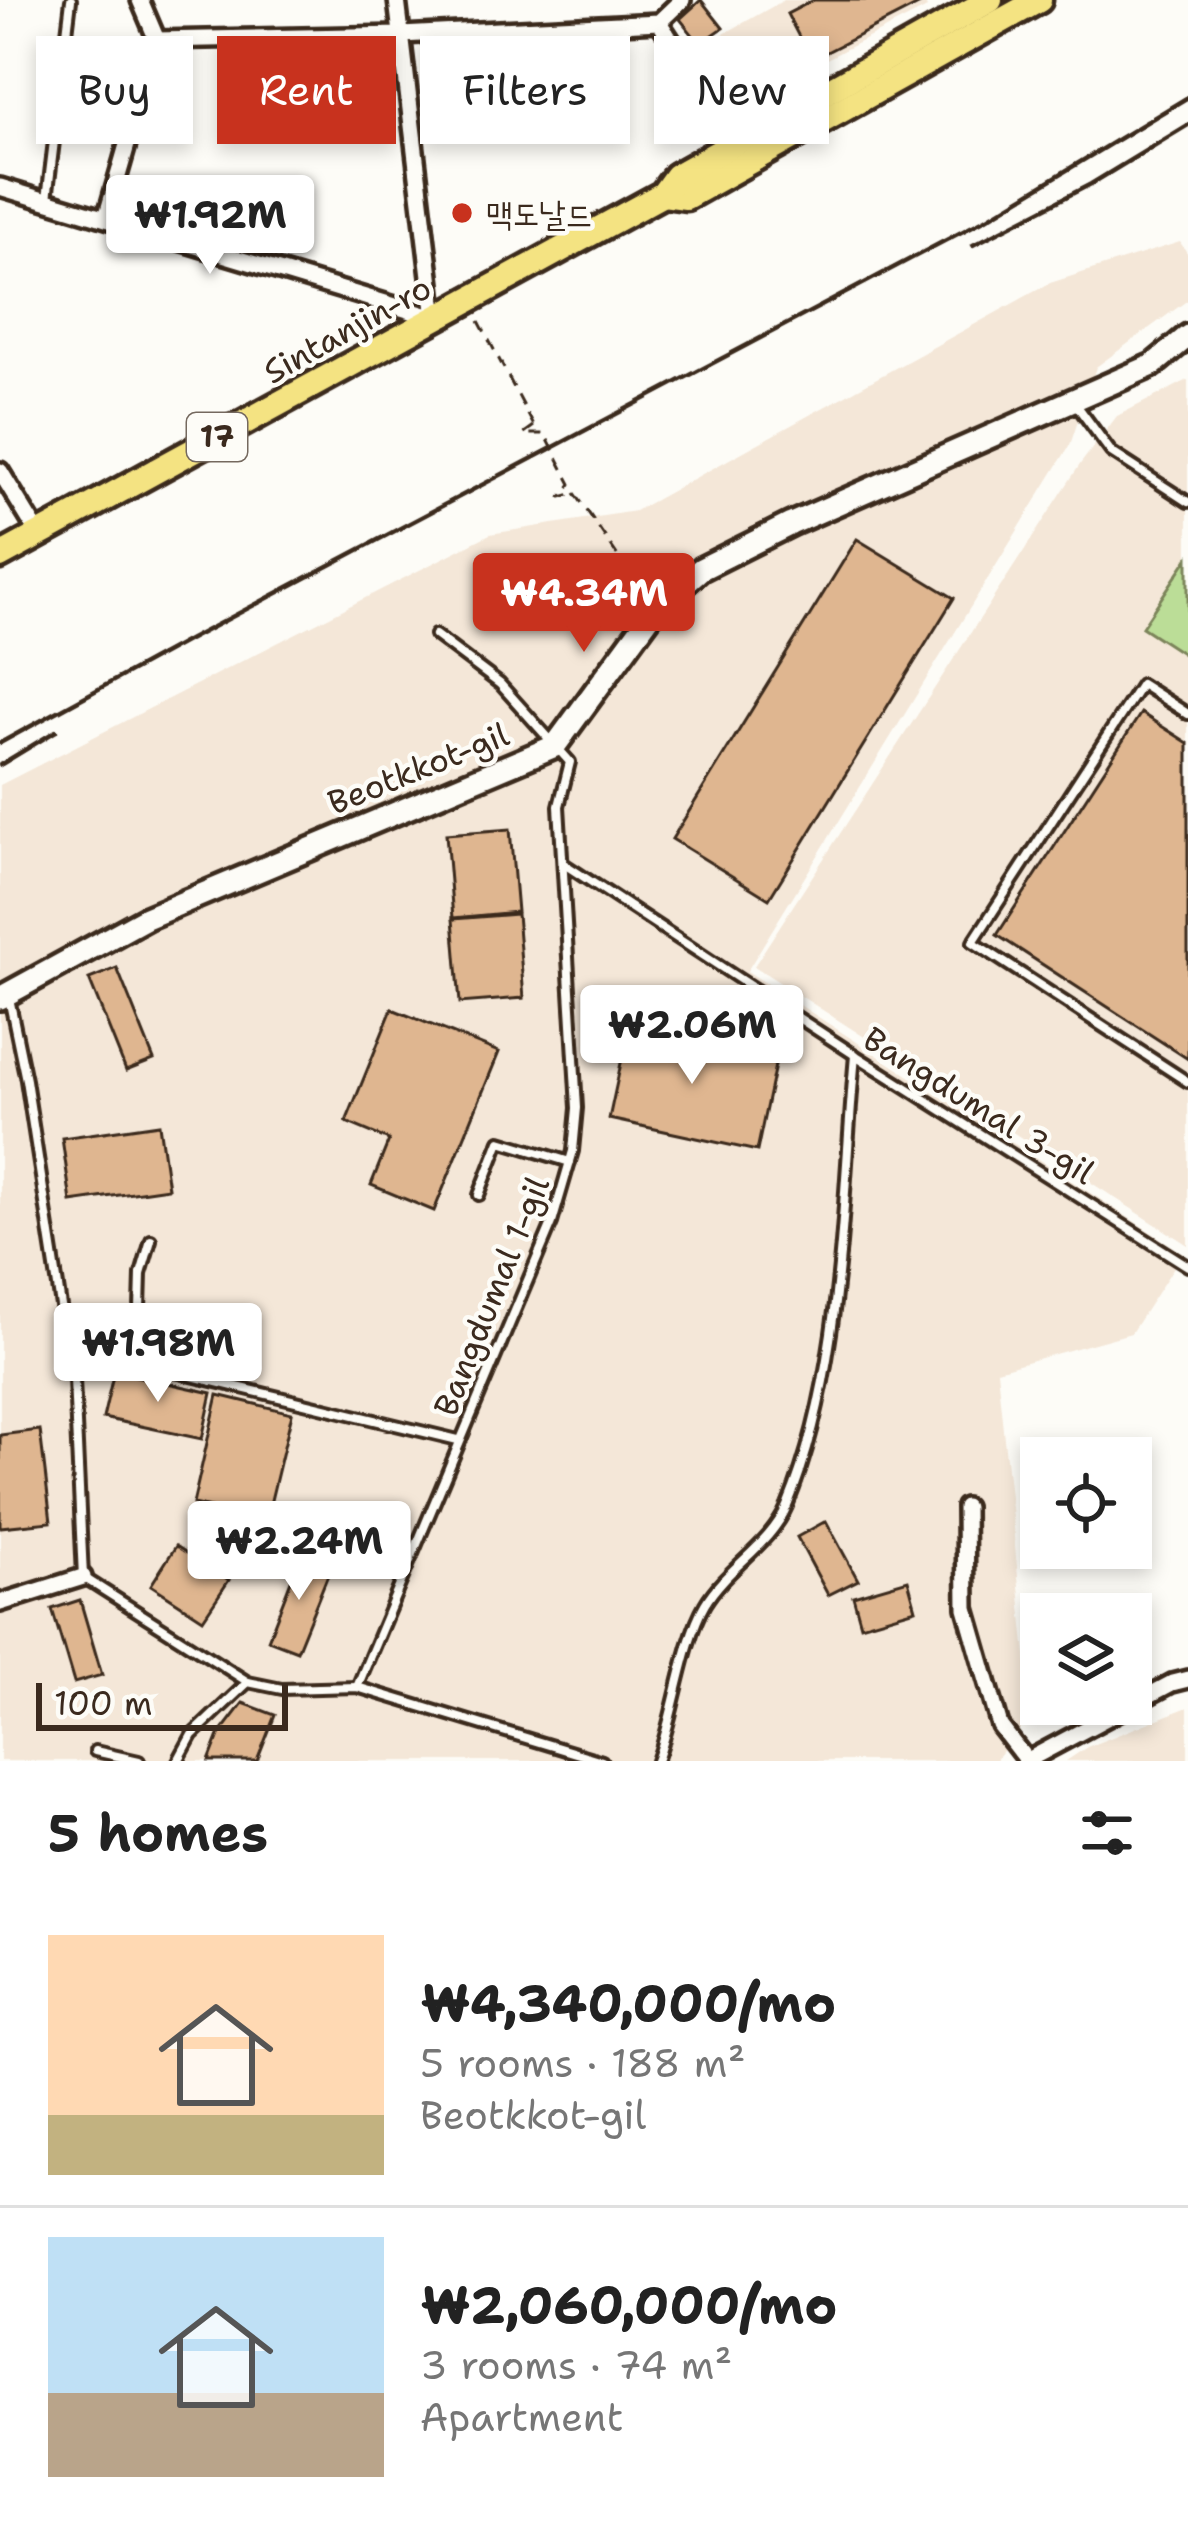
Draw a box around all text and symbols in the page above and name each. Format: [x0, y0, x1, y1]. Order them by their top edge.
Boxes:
chip: Buy [36, 36, 193, 144]
chip: Rent [217, 36, 396, 144]
chip: Filters [420, 36, 630, 144]
chip: New [654, 36, 829, 144]
pin: ₩1.92M [112, 175, 308, 277]
text: ₩1.92M [133, 188, 287, 240]
place label: 맥도날드 [486, 191, 592, 236]
marker: 맥도날드 [449, 200, 475, 226]
street label: Sintanjin-ro [255, 265, 439, 394]
road number: 17 [187, 413, 247, 461]
pin: ₩4.34M [486, 553, 682, 655]
text: ₩4.34M [500, 566, 668, 618]
street label: Beotkkot-gil [321, 712, 515, 825]
pin: ₩2.06M [594, 985, 790, 1087]
text: ₩2.06M [607, 998, 777, 1050]
street label: Bangdumal 3-gil [855, 1016, 1103, 1195]
street label: Bangdumal 1-gil [423, 1170, 560, 1423]
pin: ₩1.98M [60, 1303, 256, 1405]
text: ₩1.98M [81, 1316, 235, 1368]
map controls [1020, 1437, 1152, 1725]
button: locate [1020, 1437, 1152, 1569]
pin: ₩2.24M [201, 1501, 397, 1603]
text: ₩2.24M [215, 1514, 383, 1566]
button: layers [1020, 1593, 1152, 1725]
scale bar [36, 1677, 288, 1730]
text: 100 m [54, 1681, 153, 1726]
text: 5 homes [48, 1799, 268, 1867]
icon: filters [1074, 1800, 1140, 1866]
text: ₩4,340,000/mo [420, 1969, 836, 2037]
icon: home [144, 1983, 288, 2127]
text: 5 rooms · 188 m² [420, 2037, 745, 2089]
text: Beotkkot-gil [420, 2089, 646, 2141]
text: ₩2,060,000/mo [420, 2271, 838, 2339]
icon: home [144, 2285, 288, 2429]
text: 3 rooms · 74 m² [420, 2339, 732, 2391]
text: Apartment [420, 2391, 623, 2443]

